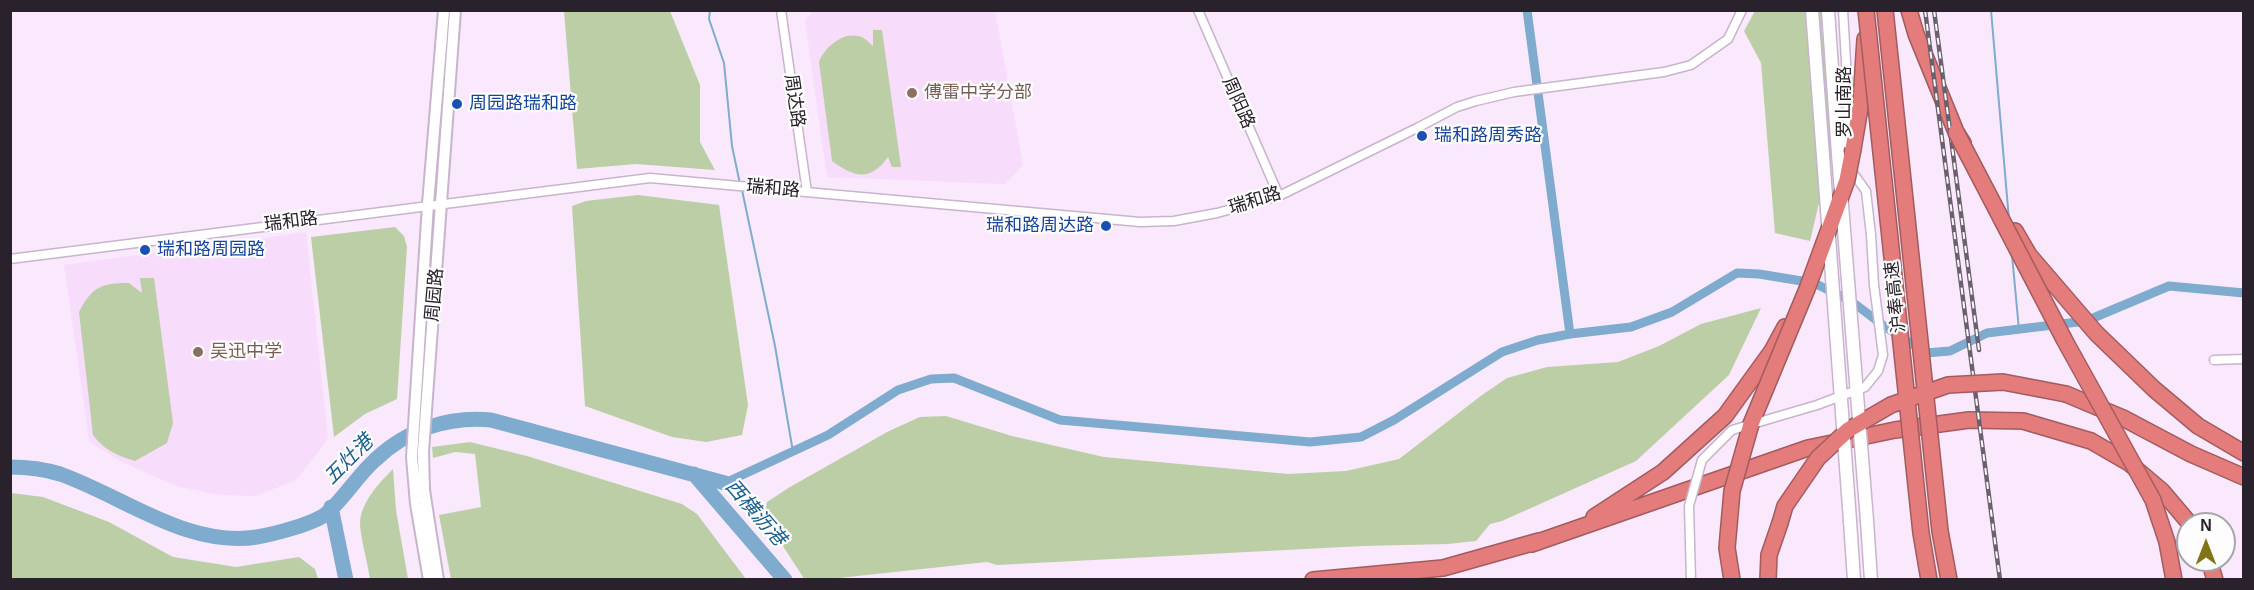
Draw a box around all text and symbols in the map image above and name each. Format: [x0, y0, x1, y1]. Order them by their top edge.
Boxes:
street label: 罗山南路 [1834, 66, 1856, 138]
street label: 周达路 [780, 73, 808, 129]
street label: 周阳路 [1217, 74, 1259, 132]
place label: 傅雷中学分部 [924, 82, 1032, 104]
marker: 傅雷中学分部 [905, 86, 919, 100]
place label: 周园路瑞和路 [469, 93, 577, 115]
marker: 周园路瑞和路 [450, 97, 464, 111]
place label: 瑞和路周秀路 [1434, 125, 1542, 147]
marker: 瑞和路周秀路 [1415, 129, 1429, 143]
street label: 瑞和路 [745, 176, 801, 202]
street label: 瑞和路 [1226, 183, 1284, 219]
street label: 瑞和路 [263, 208, 319, 236]
place label: 瑞和路周达路 [986, 215, 1094, 237]
marker: 瑞和路周达路 [1099, 219, 1113, 233]
place label: 瑞和路周园路 [157, 239, 265, 261]
marker: 瑞和路周园路 [138, 243, 152, 257]
street label: 沪奉高速 [1881, 260, 1911, 334]
street label: 周园路 [422, 267, 448, 323]
place label: 吴迅中学 [210, 341, 282, 363]
marker: 吴迅中学 [191, 345, 205, 359]
water label: 五灶港 [319, 430, 379, 490]
water label: 西横沥港 [720, 475, 790, 551]
north arrow [2176, 512, 2236, 572]
text: N [2200, 517, 2212, 534]

